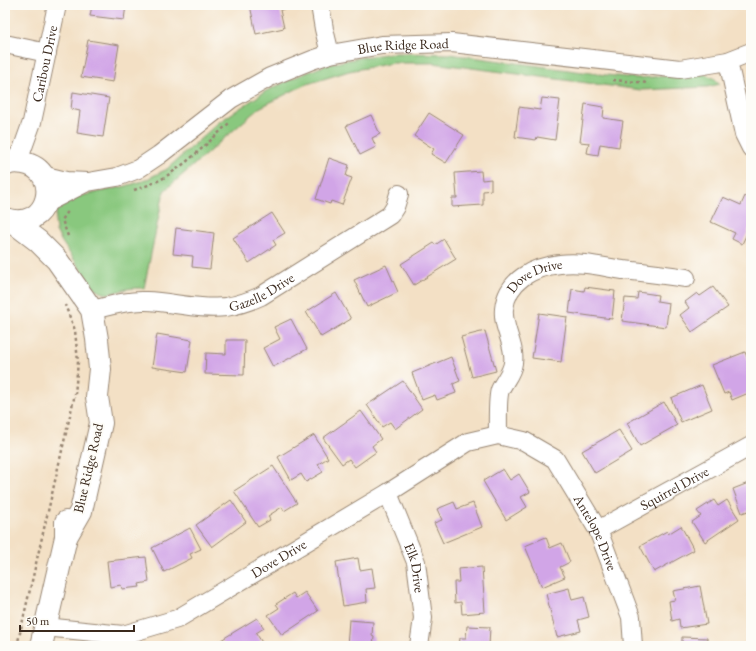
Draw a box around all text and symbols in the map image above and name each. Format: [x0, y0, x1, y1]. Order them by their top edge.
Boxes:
street label: Caribou Drive [27, 23, 61, 104]
street label: Blue Ridge Road [356, 34, 450, 58]
street label: Dove Drive [502, 255, 564, 296]
street label: Gazelle Drive [227, 268, 298, 315]
street label: Blue Ridge Road [69, 421, 107, 515]
street label: Squirrel Drive [637, 462, 712, 514]
street label: Antelope Drive [569, 490, 622, 574]
street label: Dove Drive [248, 535, 310, 582]
street label: Elk Drive [400, 540, 429, 594]
scale bar [20, 607, 134, 633]
text: 50 m [26, 613, 50, 629]

